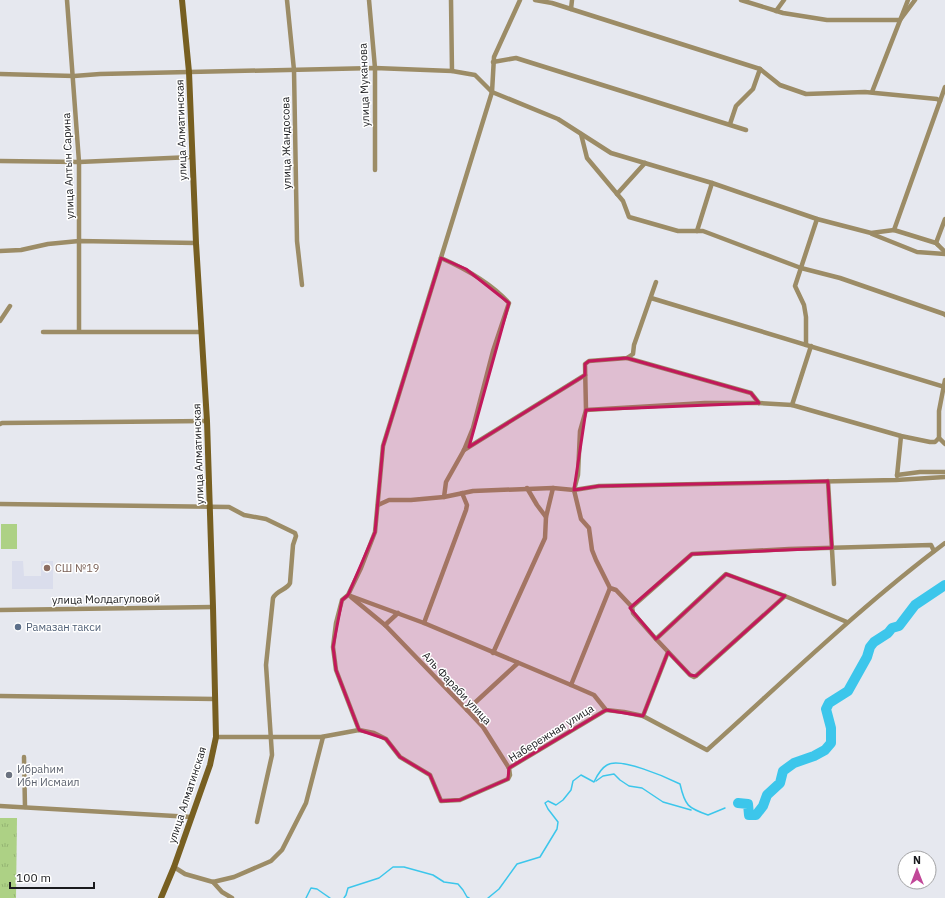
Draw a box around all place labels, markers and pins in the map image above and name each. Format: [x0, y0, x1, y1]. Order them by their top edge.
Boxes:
place label: СШ №19 [55, 561, 99, 575]
marker: СШ №19 [42, 563, 52, 573]
place label: Рамазан такси [26, 620, 101, 634]
marker: Рамазан такси [13, 622, 23, 632]
place label: Ибраһим Ибн Исмаил [17, 762, 80, 789]
marker: Ибраһим Ибн Исмаил [4, 770, 14, 780]

